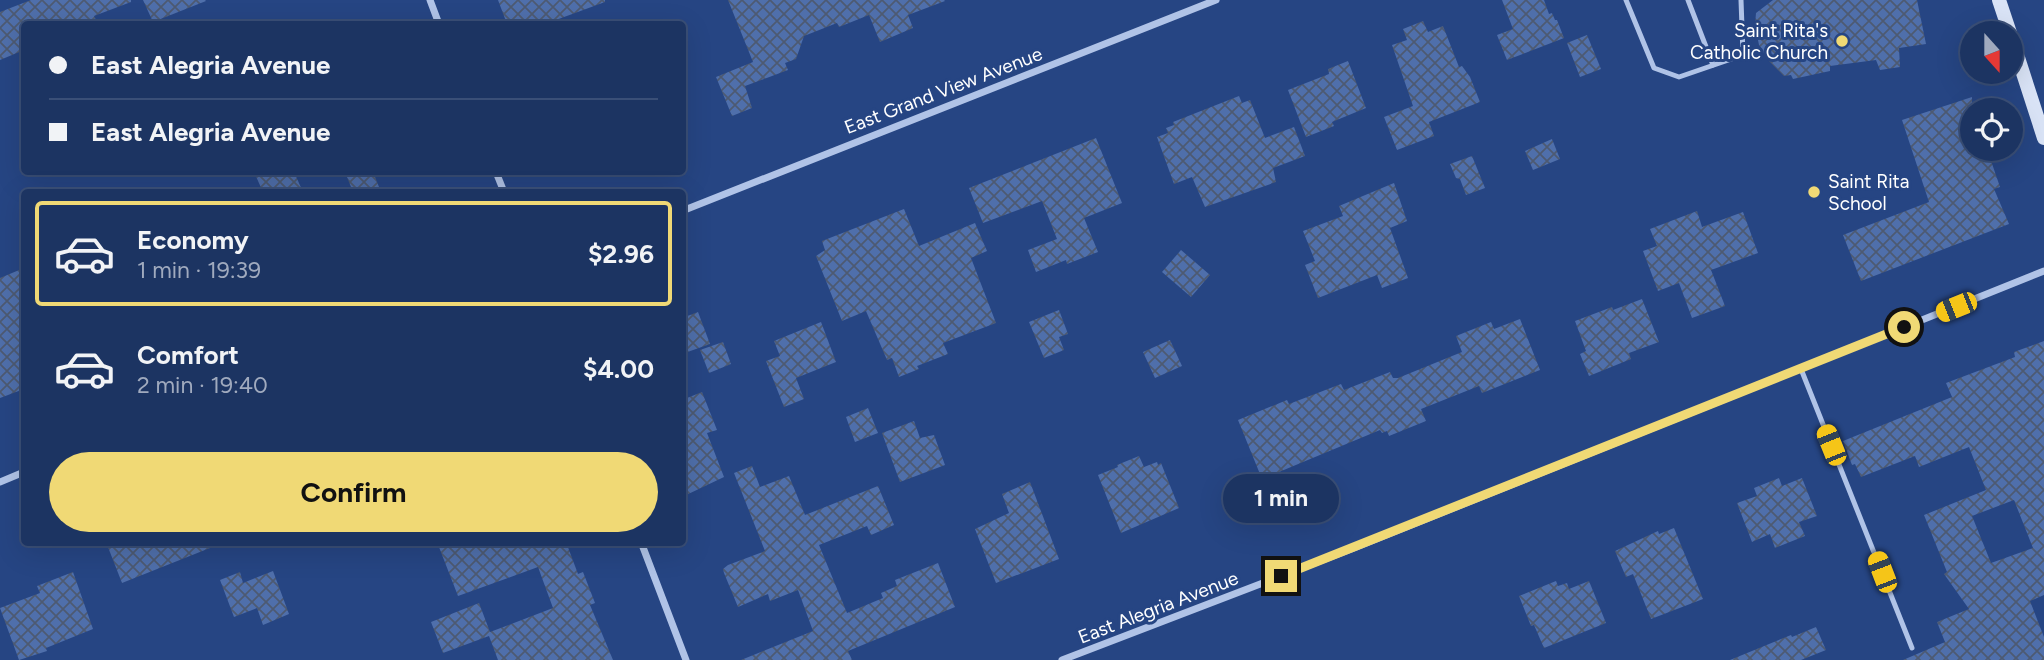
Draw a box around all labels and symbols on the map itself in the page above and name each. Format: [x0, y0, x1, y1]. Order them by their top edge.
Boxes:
place label: Saint Rita's Catholic Church [1690, 19, 1828, 64]
north arrow [1960, 21, 2023, 84]
marker: Saint Rita's Catholic Church [1834, 33, 1850, 49]
street label: East Grand View Avenue [841, 42, 1045, 139]
place label: Saint Rita School [1828, 170, 1909, 215]
marker: Saint Rita School [1806, 184, 1822, 200]
car [1933, 289, 1980, 325]
route start [1888, 311, 1920, 343]
car [1814, 422, 1849, 468]
callout: 1 min [1223, 475, 1339, 524]
car [1865, 549, 1900, 595]
route end [1265, 560, 1297, 592]
street label: East Alegria Avenue [1075, 566, 1242, 649]

